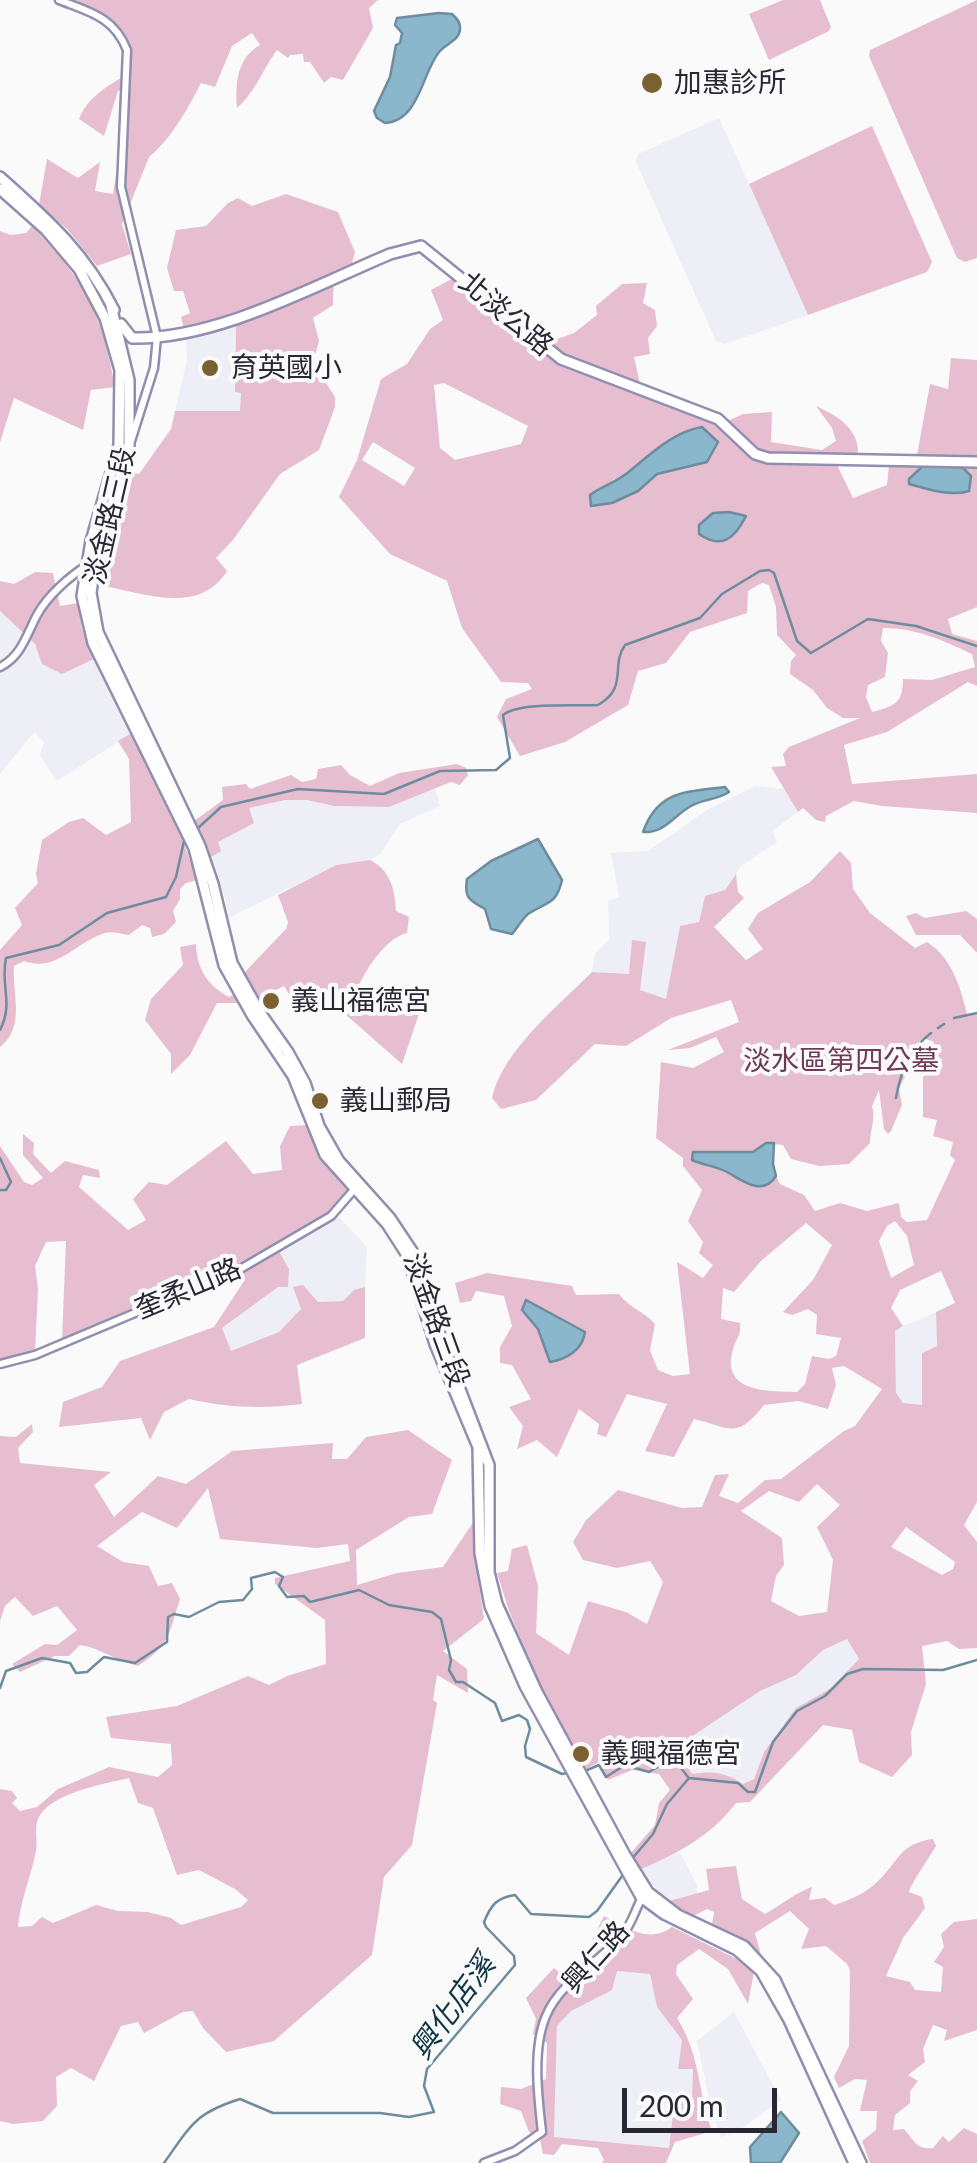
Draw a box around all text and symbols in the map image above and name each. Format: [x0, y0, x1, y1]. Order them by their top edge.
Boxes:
place label: 加惠診所 [674, 66, 786, 100]
marker: 加惠診所 [639, 70, 665, 96]
street label: 北淡公路 [452, 265, 560, 363]
place label: 育英國小 [230, 351, 342, 385]
marker: 育英國小 [199, 357, 221, 379]
street label: 淡金路三段 [78, 444, 142, 588]
place label: 義山福德宮 [291, 984, 431, 1018]
marker: 義山福德宮 [260, 990, 282, 1012]
park label: 淡水區第四公墓 [743, 1044, 939, 1078]
place label: 義山郵局 [340, 1084, 452, 1118]
marker: 義山郵局 [309, 1090, 331, 1112]
street label: 淡金路三段 [396, 1248, 476, 1392]
street label: 奎柔山路 [130, 1252, 246, 1326]
place label: 義興福德宮 [601, 1737, 741, 1771]
marker: 義興福德宮 [570, 1743, 592, 1765]
street label: 興仁路 [555, 1915, 637, 1999]
water label: 興化店溪 [403, 1948, 503, 2066]
scale bar [627, 2068, 782, 2130]
text: 200 m [639, 2087, 724, 2123]

